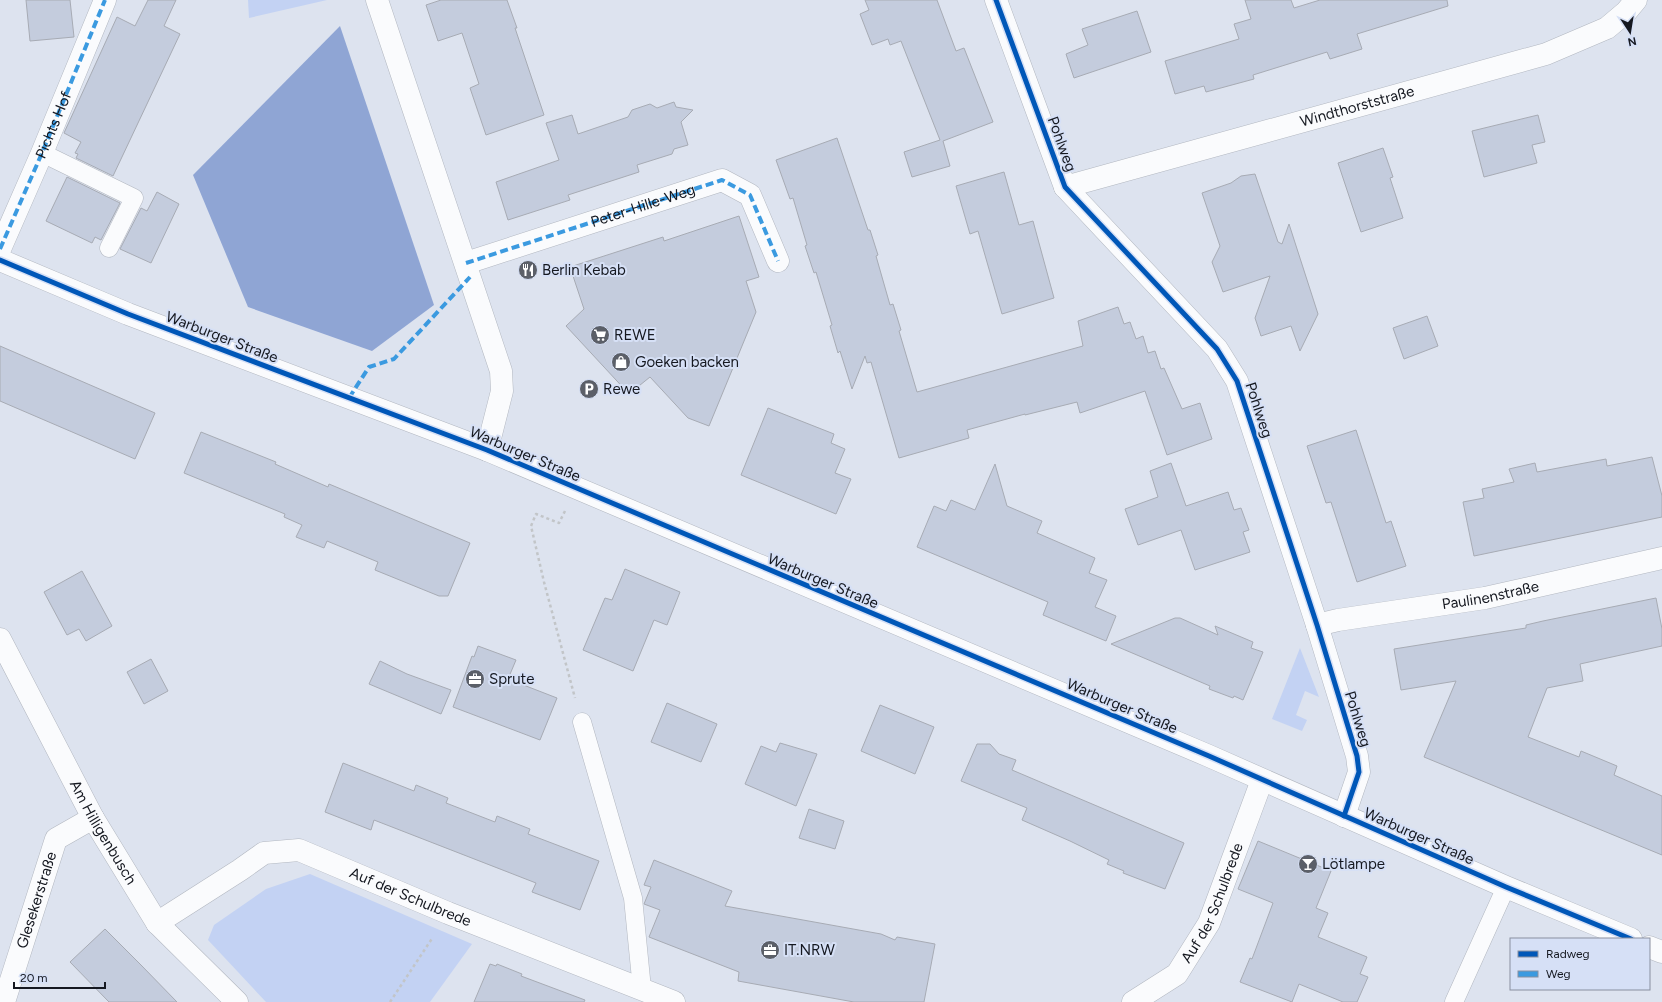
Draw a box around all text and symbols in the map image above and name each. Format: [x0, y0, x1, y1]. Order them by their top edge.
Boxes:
north arrow [1610, 12, 1650, 52]
text: N [1626, 34, 1637, 49]
street label: Windthorststraße [1298, 82, 1416, 131]
street label: Pichts Hof [32, 89, 75, 161]
street label: Pohlweg [1044, 114, 1080, 174]
street label: Peter-Hille-Weg [589, 180, 697, 231]
restaurant icon: Berlin Kebab [517, 259, 539, 281]
place label: Berlin Kebab [542, 261, 626, 279]
street label: Warburger Straße [163, 307, 281, 367]
supermarket icon: REWE [589, 324, 611, 346]
place label: REWE [614, 326, 656, 344]
shop icon: Goeken backen [610, 351, 632, 373]
place label: Goeken backen [635, 353, 739, 371]
parking icon: Rewe [578, 378, 600, 400]
place label: Rewe [603, 380, 640, 398]
street label: Pohlweg [1242, 380, 1276, 440]
street label: Warburger Straße [467, 423, 583, 485]
street label: Warburger Straße [765, 550, 881, 612]
street label: Paulinenstraße [1441, 577, 1541, 613]
office icon: Sprute [464, 668, 486, 690]
place label: Sprute [489, 670, 534, 688]
street label: Warburger Straße [1064, 675, 1180, 737]
street label: Pohlweg [1341, 689, 1375, 749]
street label: Am Hilligenbusch [66, 777, 140, 888]
street label: Warburger Straße [1361, 804, 1477, 868]
street label: Auf der Schulbrede [1177, 840, 1247, 966]
street label: Glesekerstraße [13, 849, 60, 951]
bar icon: Lötlampe [1297, 853, 1319, 875]
place label: Lötlampe [1322, 855, 1385, 873]
street label: Auf der Schulbrede [347, 863, 474, 930]
legend [1510, 938, 1650, 990]
office icon: IT.NRW [759, 939, 781, 961]
place label: IT.NRW [784, 941, 835, 959]
text: Radweg [1546, 947, 1590, 961]
scale bar [14, 964, 105, 990]
text: Weg [1546, 967, 1571, 981]
text: 20 m [20, 971, 48, 985]

